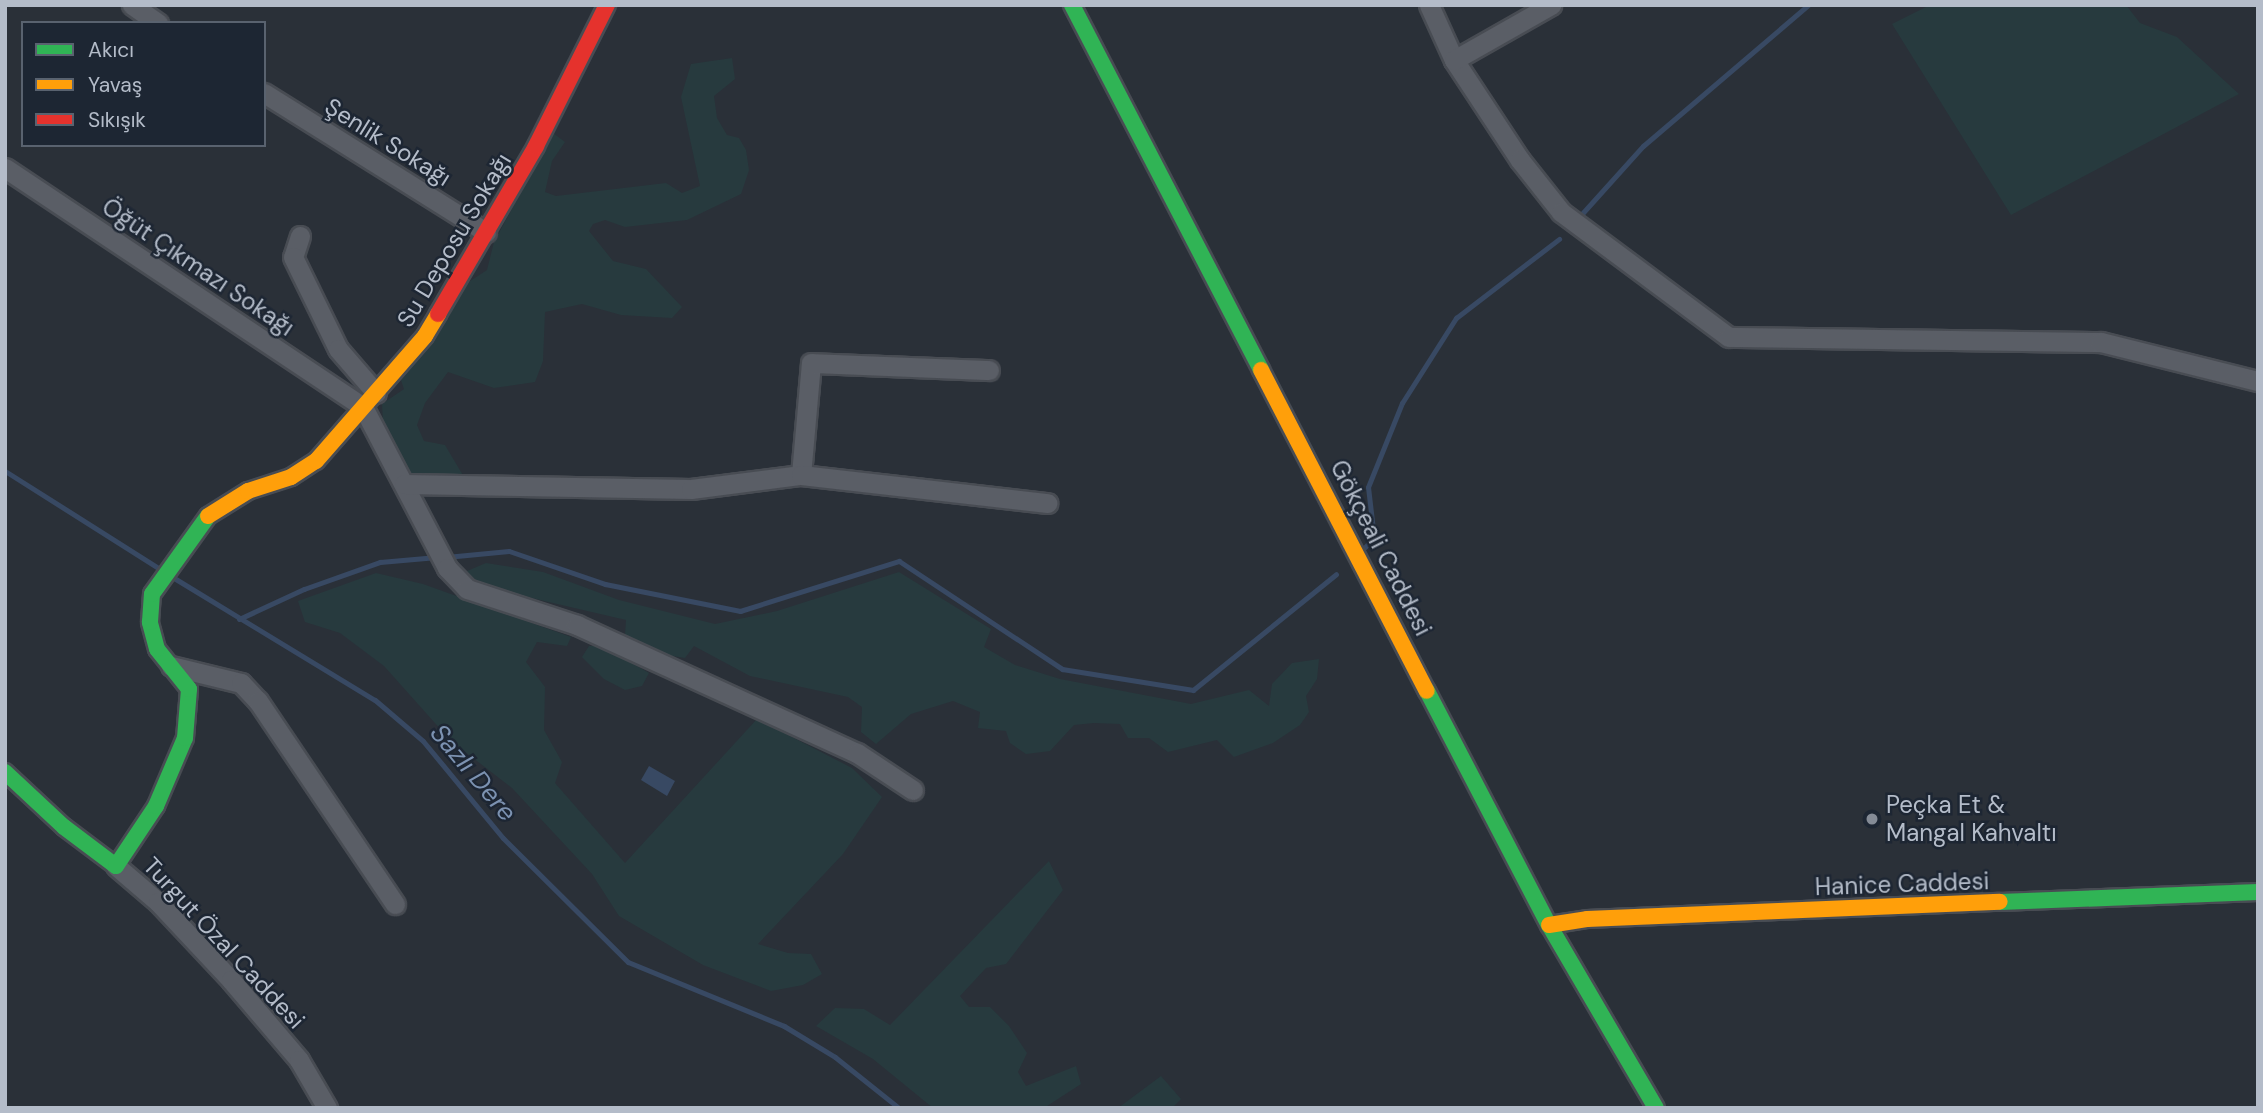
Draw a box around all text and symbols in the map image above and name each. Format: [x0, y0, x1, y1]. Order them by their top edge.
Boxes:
legend [21, 21, 266, 147]
text: Akıcı [88, 36, 134, 64]
text: Yavaş [88, 71, 142, 99]
street label: Şenlik Sokağı [320, 92, 456, 192]
text: Sıkışık [88, 106, 146, 134]
street label: Su Deposu Sokağı [391, 148, 517, 332]
street label: Öğüt Çıkmazı Sokağı [97, 192, 299, 342]
street label: Gökçeali Caddesi [1324, 455, 1438, 641]
water label: Sazlı Dere [423, 718, 523, 828]
place label: Peçka Et & Mangal Kahvaltı [1886, 791, 2057, 847]
marker: Peçka Et & Mangal Kahvaltı [1864, 811, 1880, 827]
street label: Turgut Özal Caddesi [137, 851, 311, 1035]
street label: Hanice Caddesi [1814, 867, 1990, 901]

